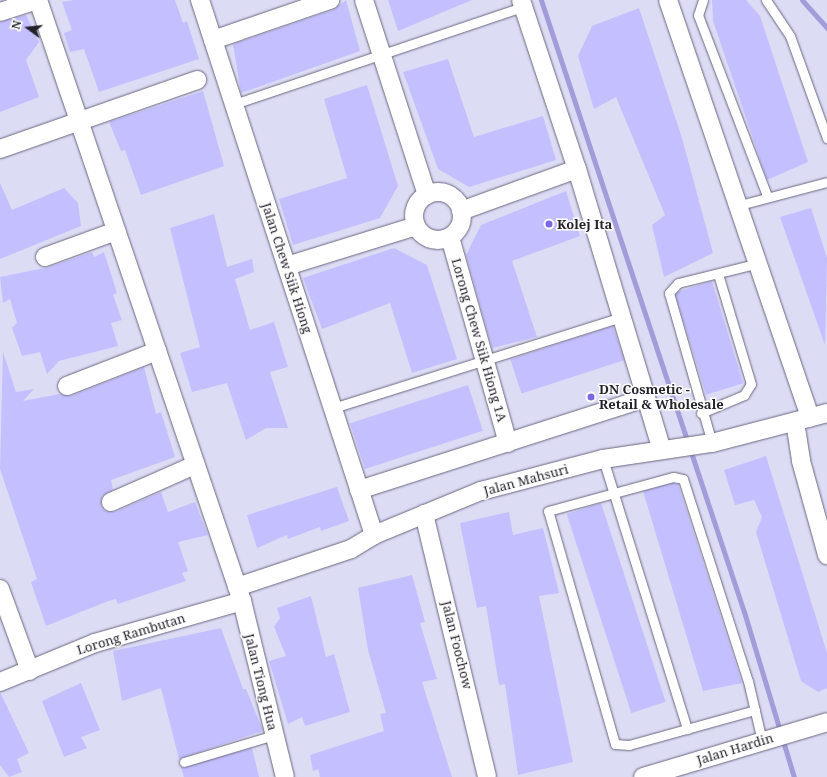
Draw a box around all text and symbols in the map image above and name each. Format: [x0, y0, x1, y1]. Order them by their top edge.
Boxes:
north arrow [8, 8, 48, 48]
text: N [8, 19, 24, 31]
street label: Jalan Chew Siik Hiong [258, 201, 316, 335]
place label: Kolej Ita [557, 216, 612, 232]
marker: Kolej Ita [544, 219, 554, 229]
street label: Lorong Chew Siik Hiong 1A [448, 256, 510, 424]
place label: DN Cosmetic - Retail & Wholesale [599, 382, 724, 413]
marker: DN Cosmetic - Retail & Wholesale [586, 392, 596, 402]
street label: Jalan Mahsuri [482, 461, 570, 499]
street label: Jalan Foochow [438, 599, 476, 691]
street label: Lorong Rambutan [75, 610, 187, 658]
street label: Jalan Tiong Hua [241, 632, 281, 732]
street label: Jalan Hardin [695, 730, 775, 768]

